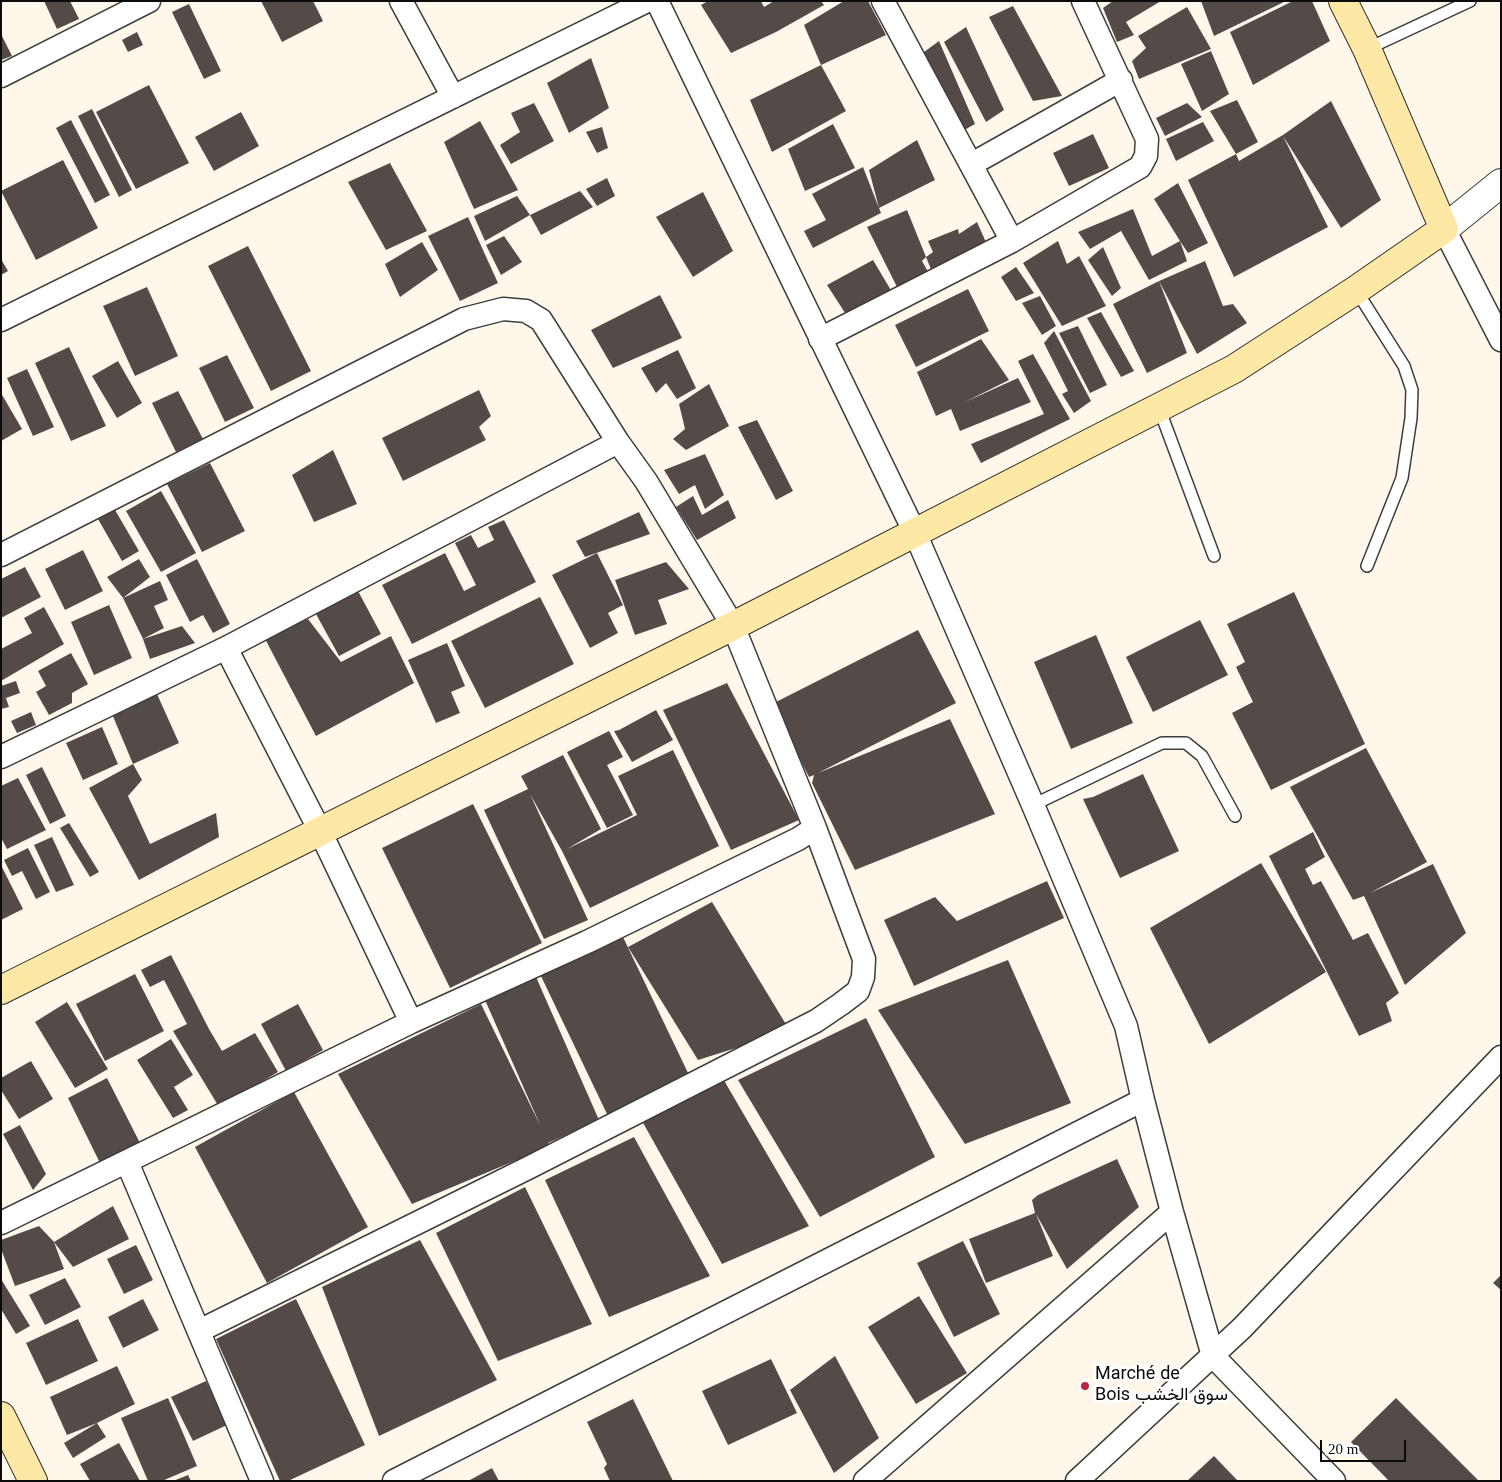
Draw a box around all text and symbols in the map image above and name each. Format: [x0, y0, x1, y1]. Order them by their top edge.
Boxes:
place label: Marché de Bois سوق الخشب [1095, 1365, 1228, 1408]
marker: Marché de Bois سوق الخشب [1079, 1380, 1091, 1392]
scale bar [1322, 1430, 1408, 1462]
text: 20 m [1328, 1441, 1358, 1457]

